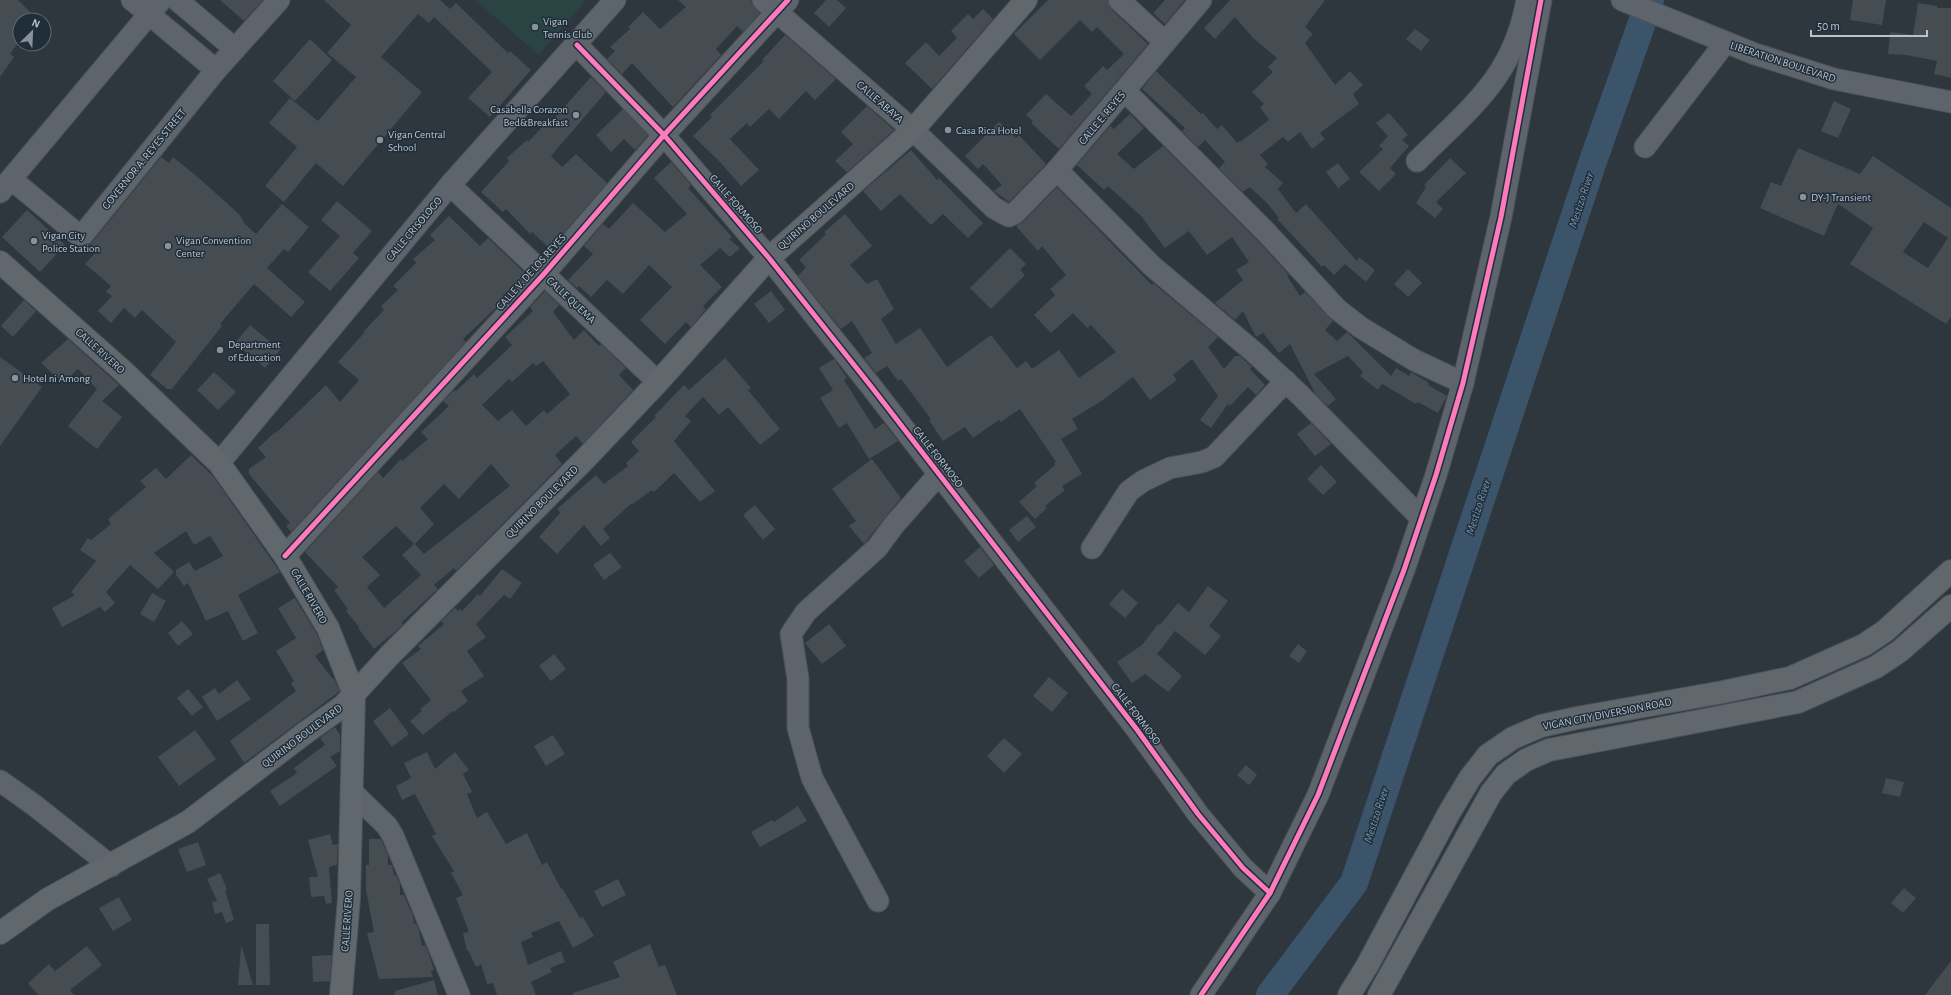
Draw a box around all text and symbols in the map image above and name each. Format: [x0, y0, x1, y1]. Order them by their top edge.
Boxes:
north arrow [12, 12, 52, 52]
scale bar [1811, 12, 1927, 38]
place label: Vigan Tennis Club [543, 16, 593, 40]
text: N [30, 17, 42, 30]
text: 50 m [1817, 20, 1840, 32]
marker: Vigan Tennis Club [530, 22, 540, 32]
street label: LIBERATION BOULEVARD [1729, 40, 1837, 84]
street label: CALLE ABAYA [854, 79, 906, 126]
street label: CALLE E. REYES [1077, 89, 1127, 147]
place label: Casabella Corazon Bed&Breakfast [490, 104, 568, 128]
street label: GOVERNOR A. REYES STREET [100, 106, 188, 211]
marker: Casabella Corazon Bed&Breakfast [571, 110, 581, 120]
marker: Casa Rica Hotel [943, 125, 953, 135]
place label: Casa Rica Hotel [956, 125, 1021, 136]
place label: Vigan Central School [388, 129, 446, 153]
marker: Vigan Central School [375, 135, 385, 145]
water label: Mestizo River [1566, 170, 1596, 229]
street label: CALLE FORMOSO [708, 172, 764, 236]
street label: QUIRINO BOULEVARD [776, 180, 856, 252]
marker: DY-J Transient [1798, 192, 1808, 202]
place label: DY-J Transient [1811, 192, 1871, 203]
street label: CALLE CRISOLOGO [384, 195, 444, 263]
place label: Vigan City Police Station [42, 230, 100, 254]
street label: CALLE V. DE LOS REYES [494, 232, 568, 312]
place label: Vigan Convention Center [176, 235, 251, 259]
marker: Vigan City Police Station [29, 236, 39, 246]
marker: Vigan Convention Center [163, 241, 173, 251]
street label: CALLE QUEMA [544, 275, 598, 326]
street label: CALLE RIVERO [73, 326, 127, 376]
place label: Department of Education [228, 339, 281, 363]
marker: Department of Education [215, 345, 225, 355]
marker: Hotel ni Among [10, 373, 20, 383]
place label: Hotel ni Among [23, 373, 91, 384]
street label: CALLE FORMOSO [911, 424, 965, 490]
street label: QUIRINO BOULEVARD [504, 464, 580, 540]
water label: Mestizo River [1463, 477, 1493, 536]
street label: CALLE RIVERO [289, 567, 329, 625]
street label: CALLE FORMOSO [1109, 681, 1163, 747]
street label: VIGAN CITY DIVERSION ROAD [1542, 696, 1672, 732]
street label: QUIRINO BOULEVARD [260, 702, 344, 770]
water label: Mestizo River [1361, 785, 1391, 844]
street label: CALLE RIVERO [339, 890, 355, 952]

